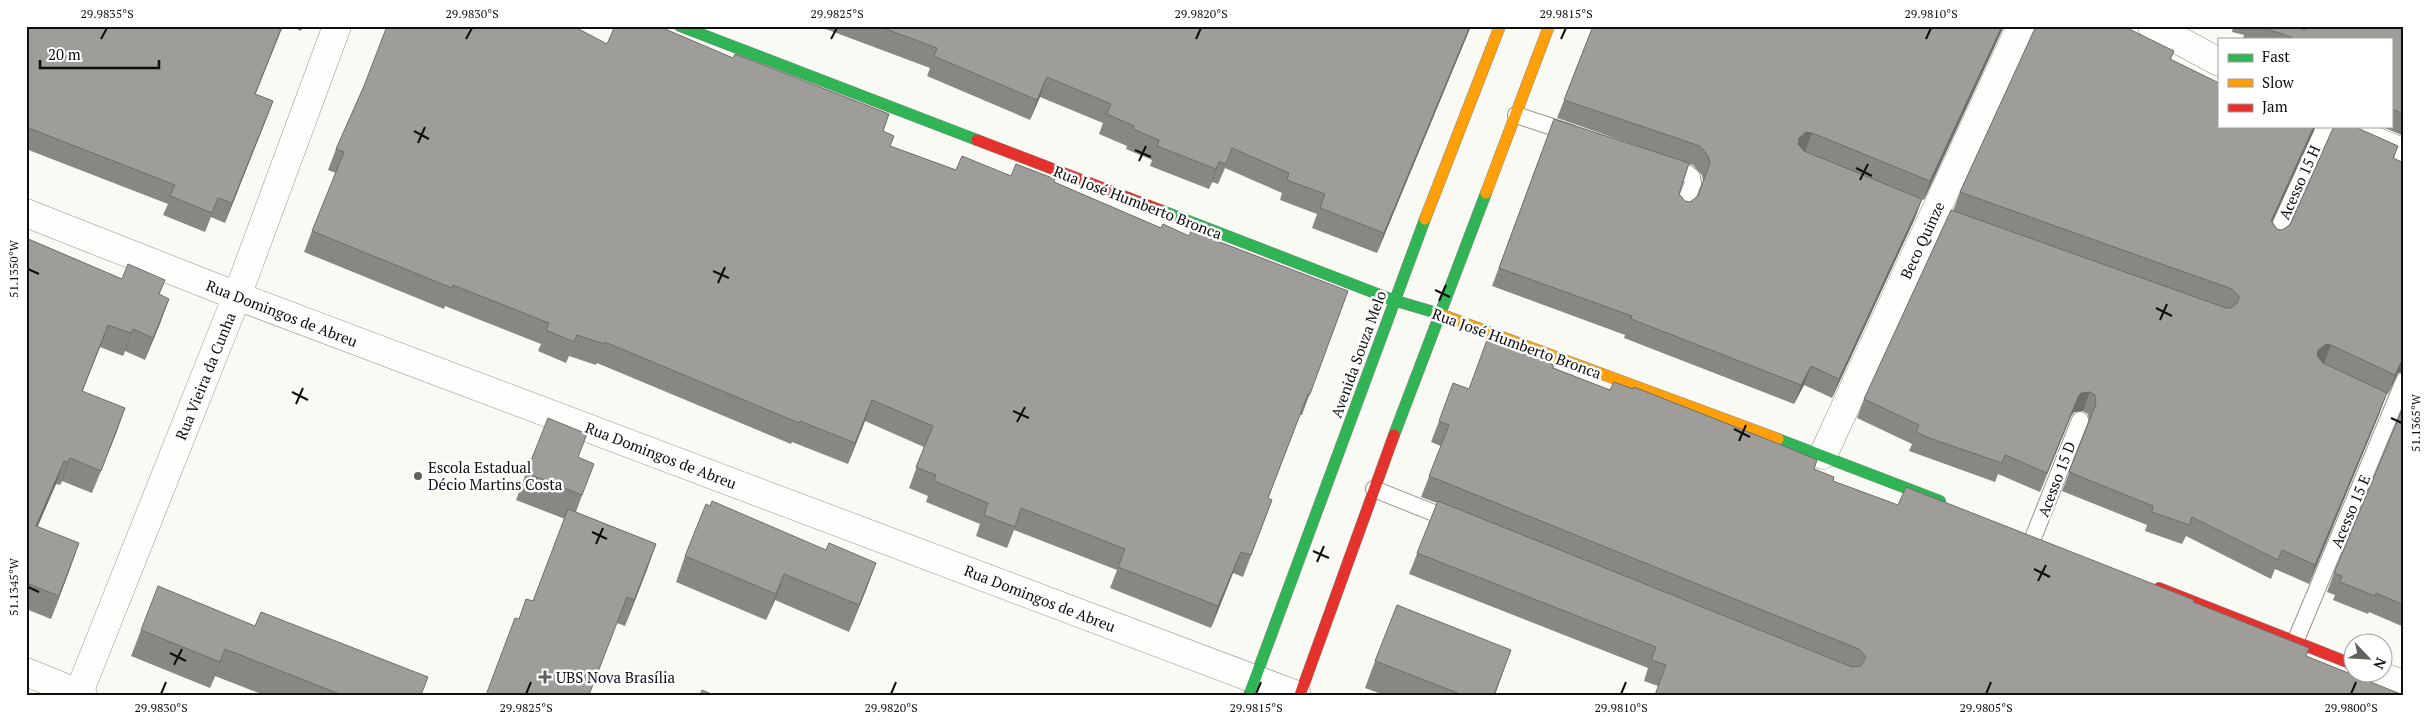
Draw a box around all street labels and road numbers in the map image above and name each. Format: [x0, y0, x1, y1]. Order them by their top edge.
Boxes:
street label: Acesso 15 H [2274, 142, 2324, 222]
street label: Rua José Humberto Bronca [1051, 161, 1225, 244]
street label: Beco Quinze [1895, 198, 1949, 282]
street label: Rua Domingos de Abreu [203, 275, 361, 351]
street label: Avenida Souza Melo [1326, 288, 1390, 420]
street label: Rua José Humberto Bronca [1430, 303, 1605, 383]
street label: Rua Vieira da Cunha [170, 309, 240, 443]
street label: Rua Domingos de Abreu [582, 417, 740, 493]
street label: Acesso 15 D [2032, 438, 2080, 520]
street label: Acesso 15 E [2326, 472, 2374, 550]
street label: Rua Domingos de Abreu [961, 560, 1119, 636]

